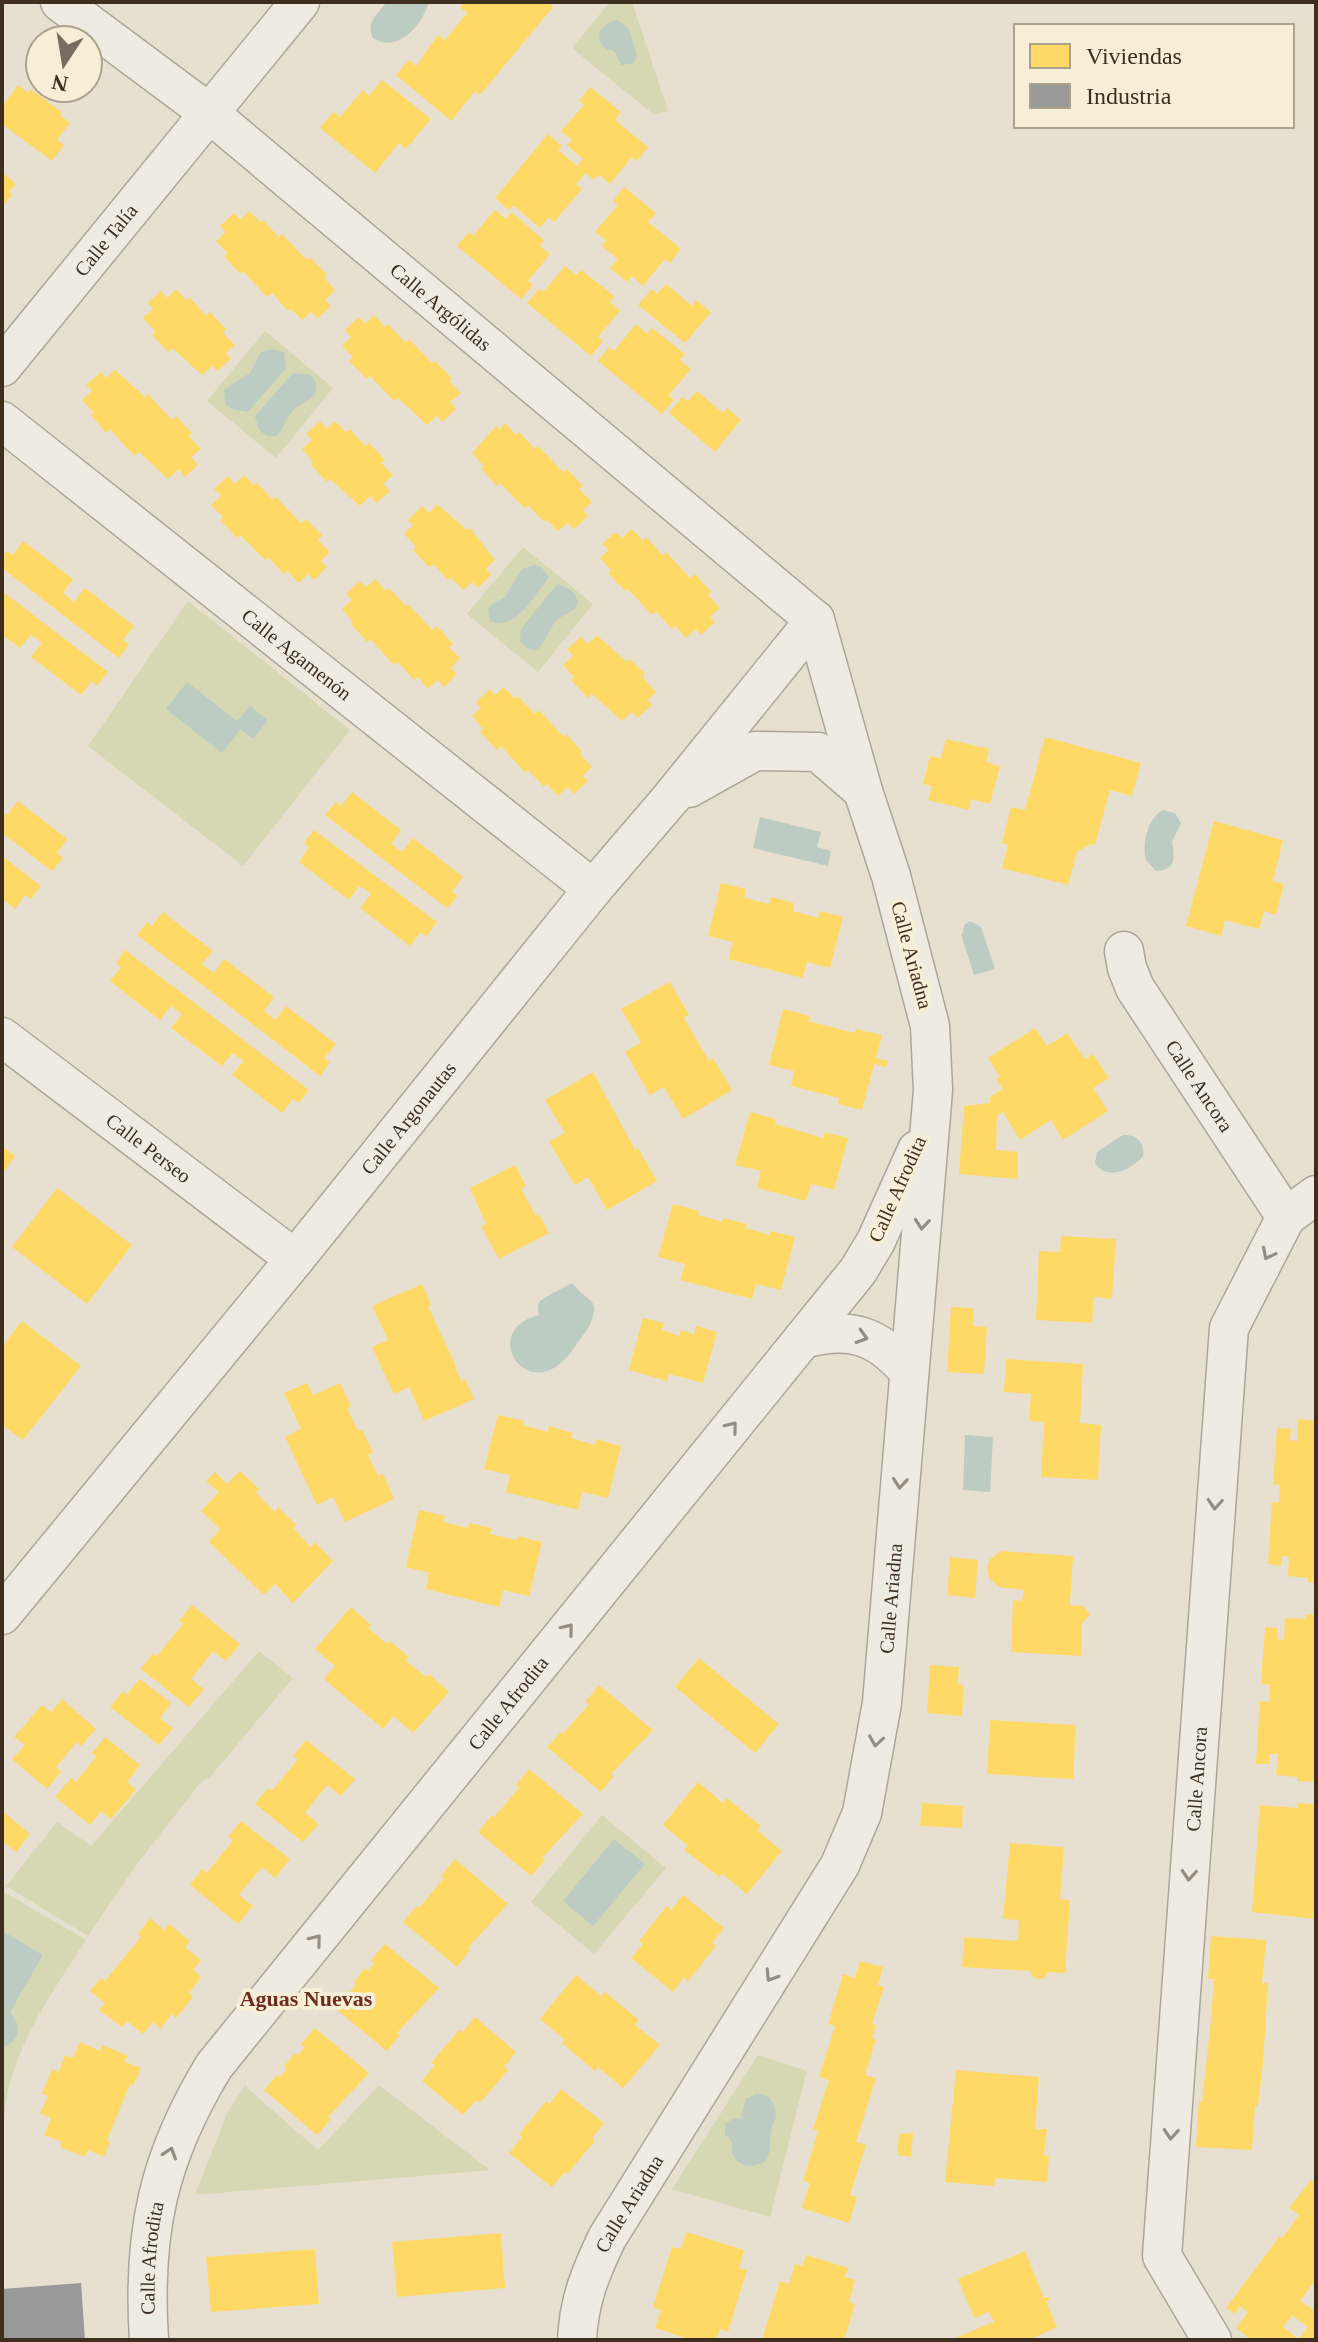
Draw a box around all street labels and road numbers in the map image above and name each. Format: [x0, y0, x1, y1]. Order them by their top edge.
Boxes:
street label: Calle Talía [70, 199, 142, 280]
street label: Calle Argólidas [386, 258, 496, 356]
street label: Calle Agamenón [237, 604, 356, 705]
street label: Calle Ariadna [887, 899, 937, 1011]
street label: Calle Ancora [1161, 1036, 1238, 1136]
street label: Calle Argonautas [357, 1057, 460, 1179]
street label: Calle Perseo [102, 1109, 195, 1187]
street label: Calle Afrodita [864, 1132, 930, 1245]
street label: Calle Ariadna [875, 1542, 906, 1655]
street label: Calle Afrodita [464, 1652, 553, 1754]
street label: Calle Ancora [1182, 1726, 1211, 1832]
street label: Calle Ariadna [591, 2150, 667, 2256]
street label: Calle Afrodita [136, 2199, 168, 2315]

